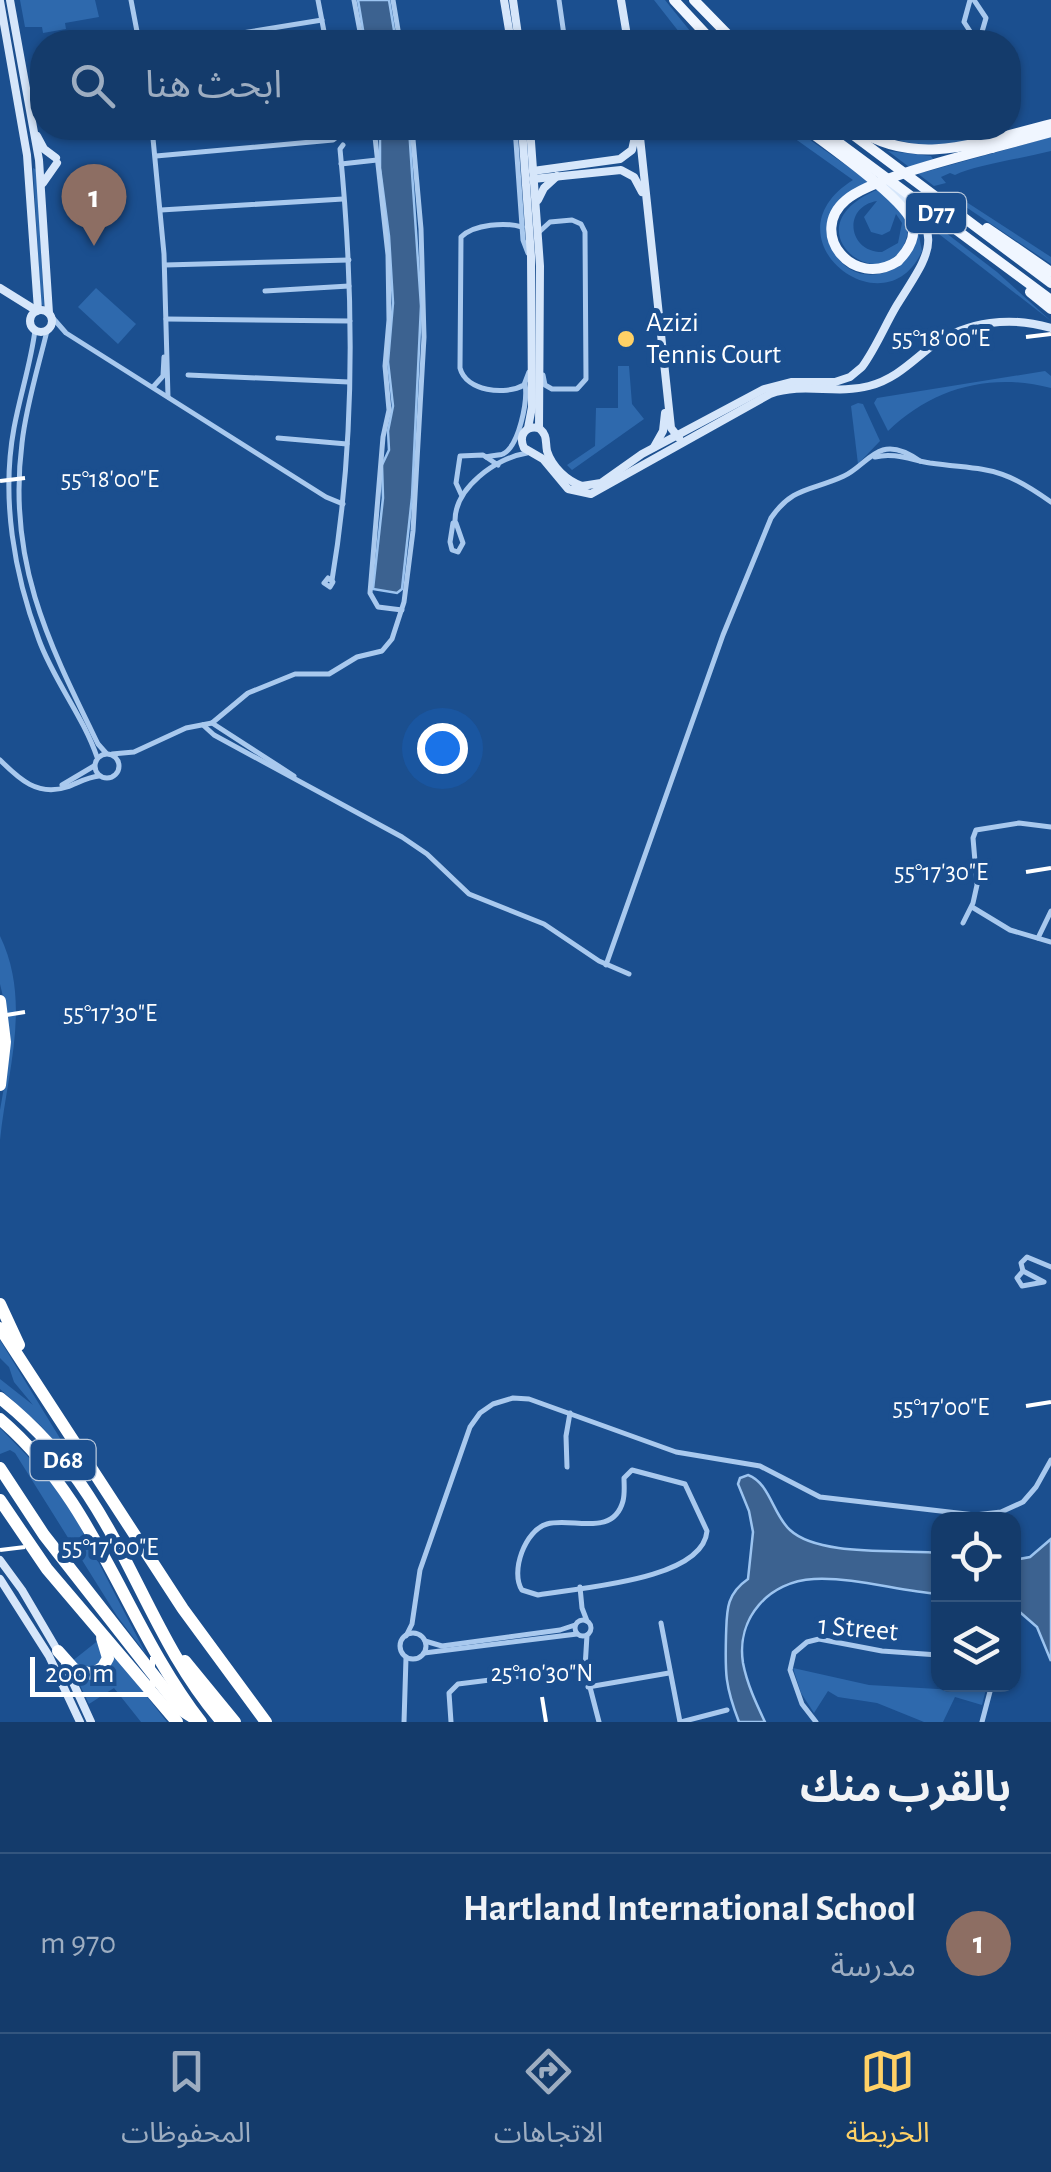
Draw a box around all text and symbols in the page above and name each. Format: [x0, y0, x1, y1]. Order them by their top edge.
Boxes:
search box [30, 30, 1021, 140]
icon: search [65, 58, 120, 113]
text: ابحث هنا [145, 67, 282, 105]
pin: 1 [62, 164, 126, 246]
road number: D77 [906, 193, 966, 233]
place label: Azizi Tennis Court [646, 309, 781, 369]
text: 55°18'00"E [892, 326, 990, 351]
marker: Azizi Tennis Court [615, 328, 637, 350]
text: 55°18'00"E [61, 467, 159, 492]
your location [417, 723, 468, 774]
text: 55°17'30"E [894, 860, 988, 885]
text: 55°17'30"E [63, 1001, 157, 1026]
text: 55°17'00"E [893, 1395, 989, 1420]
road number: D68 [30, 1440, 96, 1480]
map controls [931, 1512, 1021, 1692]
button: locate [931, 1512, 1021, 1602]
text: 55°17'00"E [62, 1535, 158, 1560]
button: layers [931, 1602, 1021, 1692]
street label: 1 Street [817, 1612, 899, 1646]
scale bar [30, 1652, 155, 1696]
text: 200 m [45, 1660, 114, 1688]
text: 25°10'30"N [491, 1661, 593, 1686]
text: بالقرب منك [800, 1767, 1011, 1809]
text: Hartland International School [463, 1890, 916, 1928]
text: 970 m [40, 1927, 116, 1959]
text: 1 [973, 1927, 984, 1959]
text: مدرسة [831, 1950, 916, 1982]
tab: المحفوظات [121, 2044, 251, 2163]
tab: الاتجاهات [494, 2044, 603, 2163]
tab: الخريطة [846, 2044, 930, 2163]

